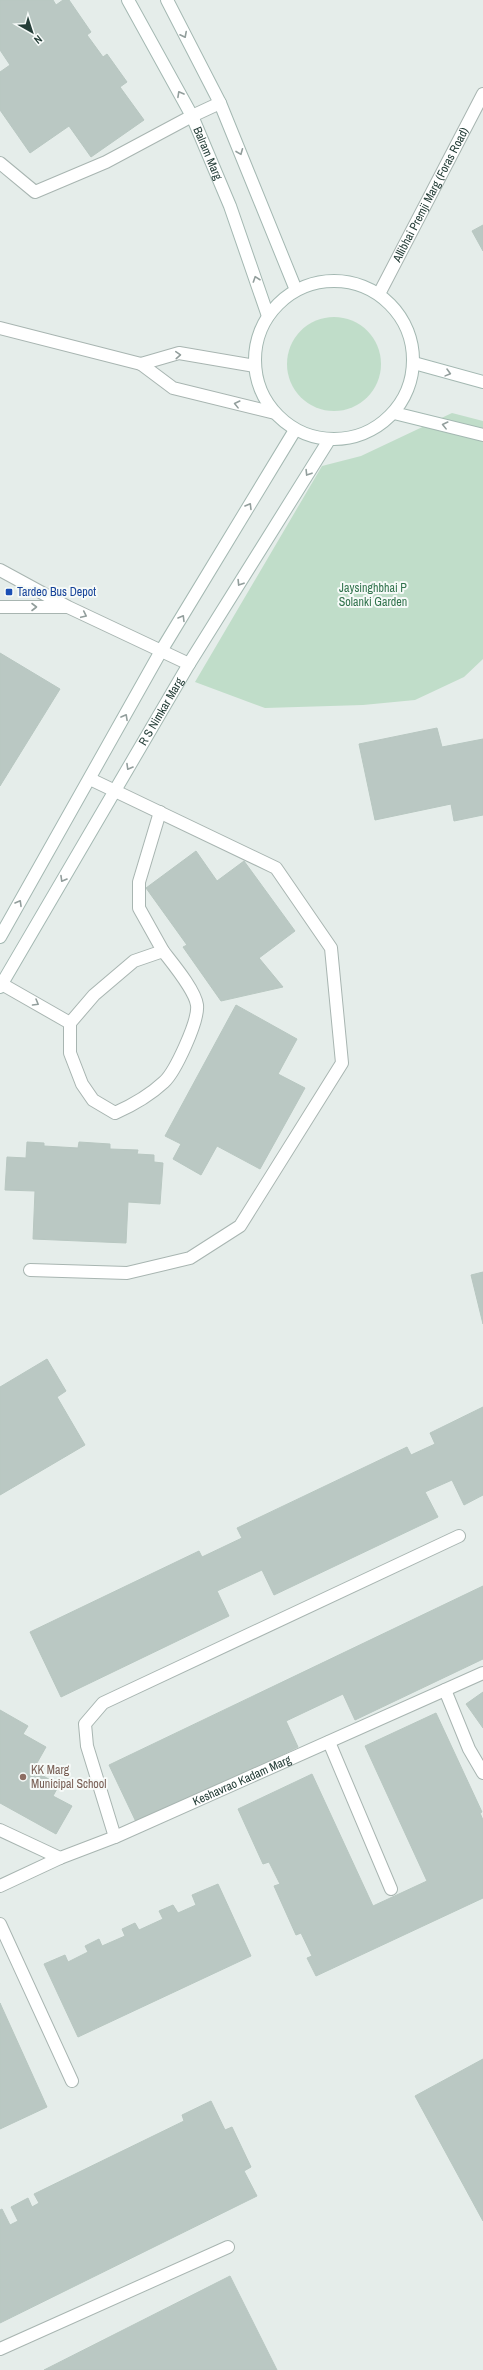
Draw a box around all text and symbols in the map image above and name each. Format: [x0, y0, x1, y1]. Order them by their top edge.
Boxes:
north arrow [12, 12, 52, 52]
one-way arrow [180, 30, 187, 38]
text: N [31, 32, 45, 47]
one-way arrow [178, 91, 185, 98]
street label: Balram Marg [189, 124, 226, 183]
street label: Allibhai Premji Marg (Foras Road) [389, 125, 472, 266]
one-way arrow [235, 149, 243, 156]
one-way arrow [252, 276, 260, 283]
one-way arrow [175, 350, 182, 359]
one-way arrow [445, 368, 451, 376]
one-way arrow [234, 400, 241, 409]
one-way arrow [442, 422, 448, 430]
one-way arrow [305, 469, 313, 476]
one-way arrow [244, 503, 251, 510]
one-way arrow [237, 579, 244, 586]
park label: Jaysinghbhai P Solanki Garden [339, 580, 407, 610]
place label: Tardeo Bus Depot [17, 584, 96, 600]
marker: Tardeo Bus Depot [4, 587, 14, 597]
one-way arrow [31, 603, 37, 611]
one-way arrow [80, 610, 87, 618]
one-way arrow [177, 615, 184, 622]
street label: R S Nimkar Marg [135, 674, 187, 749]
one-way arrow [120, 713, 127, 721]
one-way arrow [127, 763, 134, 770]
one-way arrow [61, 875, 68, 882]
one-way arrow [15, 900, 22, 907]
one-way arrow [31, 999, 39, 1006]
street label: Keshavrao Kadam Marg [190, 1751, 294, 1809]
place label: KK Marg Municipal School [31, 1762, 106, 1792]
marker: KK Marg Municipal School [18, 1772, 28, 1782]

